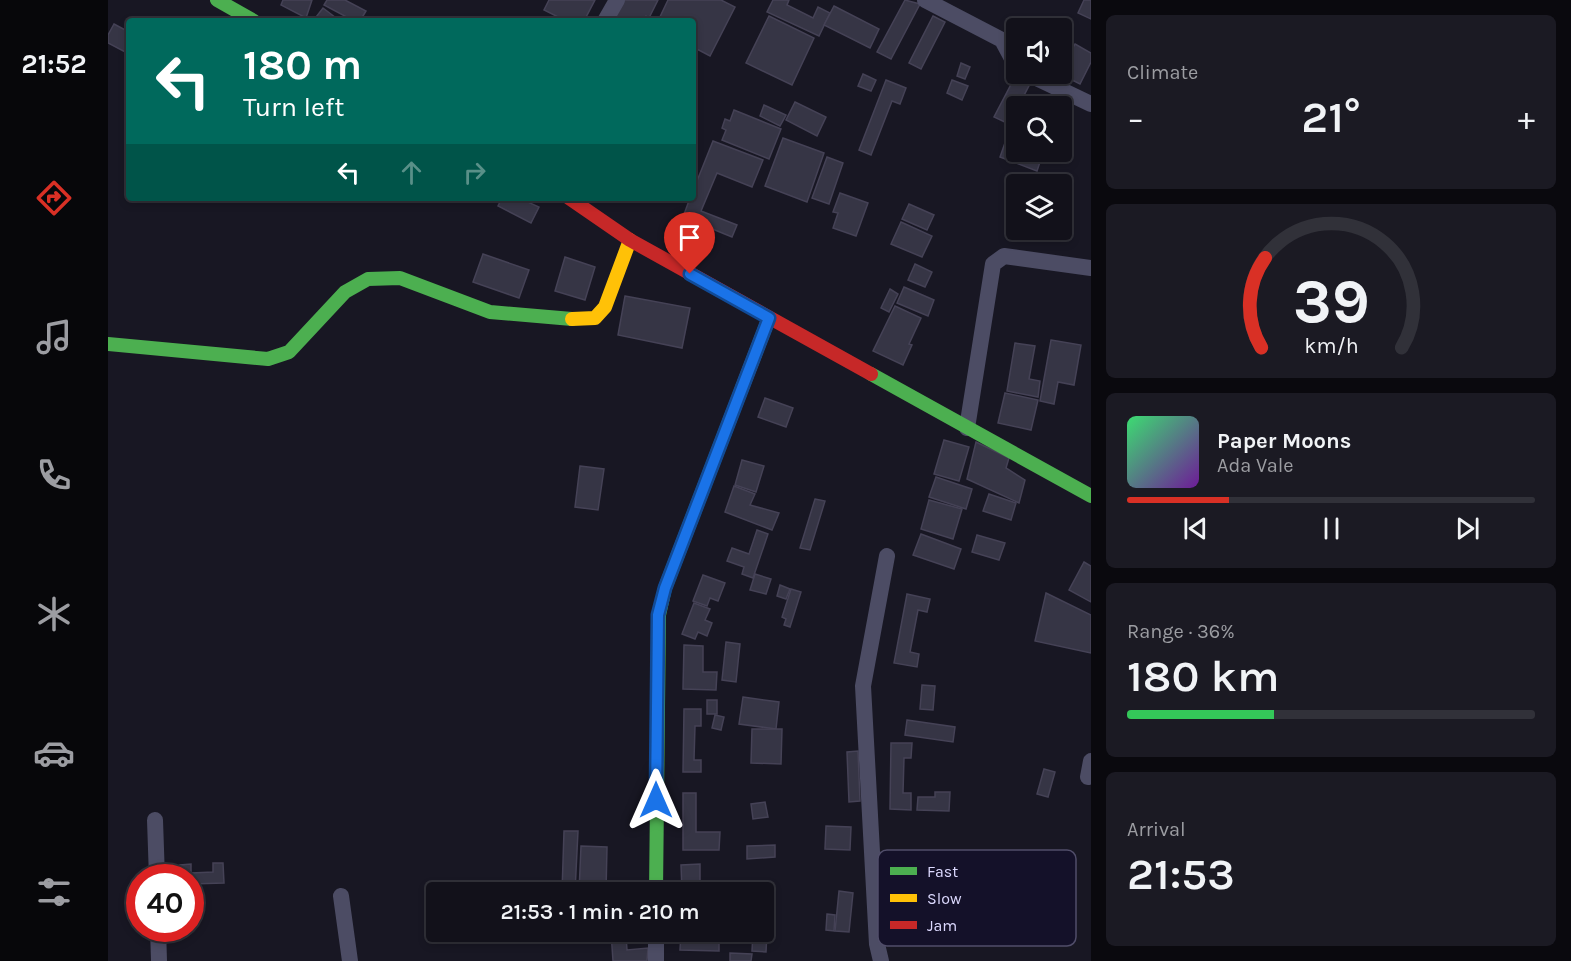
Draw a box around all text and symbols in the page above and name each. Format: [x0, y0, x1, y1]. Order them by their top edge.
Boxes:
map controls [1006, 18, 1072, 240]
button: sound [1006, 18, 1072, 84]
text: 180 m [243, 40, 362, 90]
icon: left [144, 42, 222, 120]
text: 21:52 [21, 48, 87, 80]
text: Climate [1127, 61, 1198, 84]
text: Turn left [243, 91, 344, 123]
text: 21° [1301, 91, 1361, 143]
button: search [1006, 96, 1072, 162]
text: − [1127, 99, 1144, 137]
text: + [1518, 99, 1535, 137]
icon: left [332, 156, 365, 189]
icon: ahead [395, 156, 428, 189]
icon: right [458, 156, 491, 189]
button: layers [1006, 174, 1072, 240]
icon: directions [33, 177, 75, 219]
pin [664, 212, 715, 274]
icon: arrive [673, 221, 706, 254]
text: 39 [1293, 265, 1369, 338]
icon: music [33, 316, 75, 358]
text: km/h [1304, 334, 1358, 359]
text: Paper Moons [1217, 428, 1351, 454]
icon: phone [33, 454, 75, 496]
text: Ada Vale [1217, 454, 1294, 477]
icon: previous [1179, 512, 1212, 545]
icon: pause [1315, 512, 1348, 545]
icon: next [1451, 512, 1484, 545]
icon: climate [33, 593, 75, 635]
text: Range · 36% [1127, 620, 1235, 643]
text: 180 km [1127, 650, 1279, 702]
icon: car [33, 732, 75, 774]
position arrow [624, 768, 688, 832]
text: Arrival [1127, 818, 1186, 841]
text: 21:53 [1127, 848, 1235, 900]
legend [878, 850, 1076, 946]
text: Fast [927, 862, 958, 881]
speed limit sign: 40 [126, 864, 204, 942]
icon: filters [33, 871, 75, 913]
text: Slow [927, 889, 962, 908]
text: 21:53 · 1 min · 210 m [500, 899, 700, 925]
text: Jam [927, 916, 957, 935]

